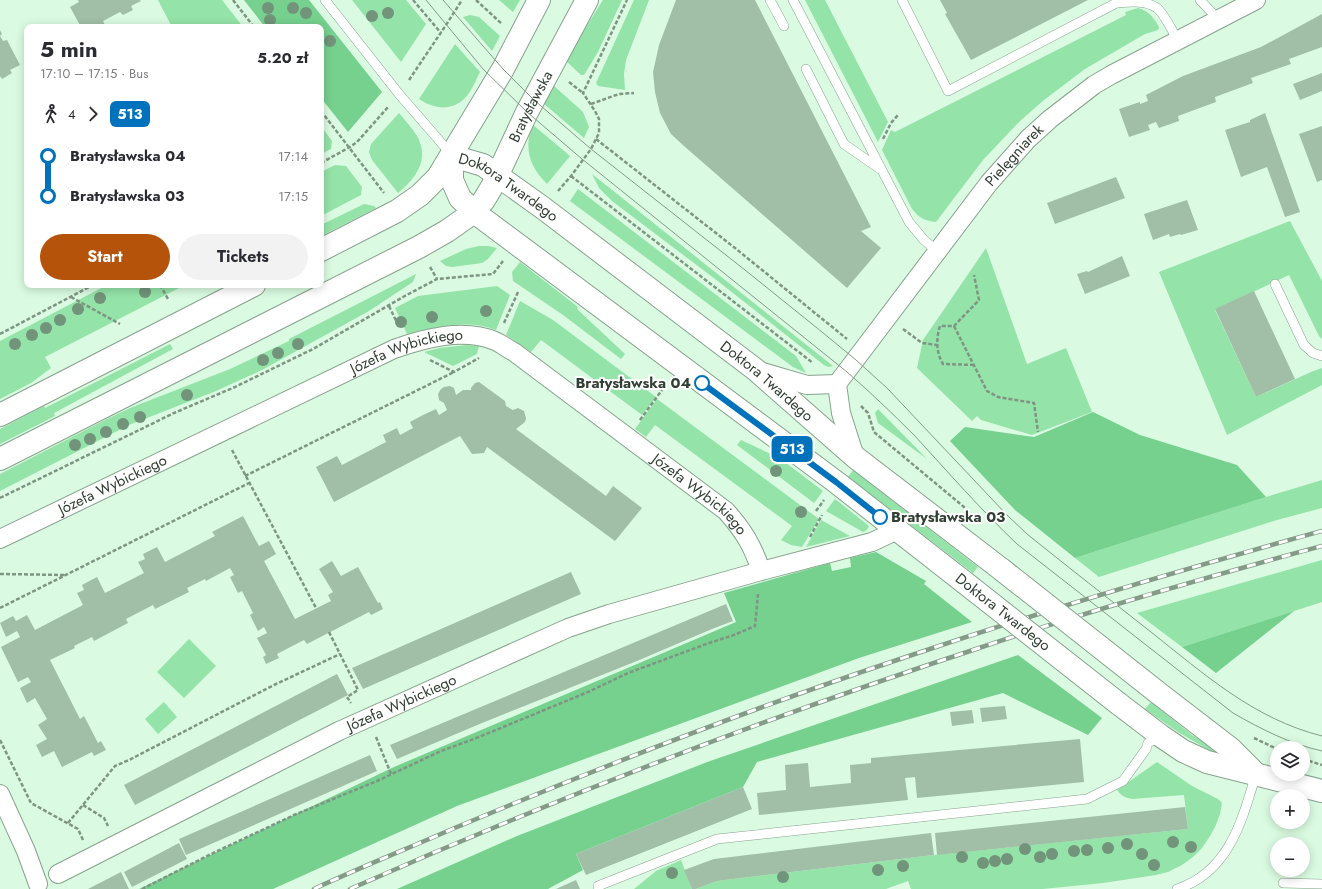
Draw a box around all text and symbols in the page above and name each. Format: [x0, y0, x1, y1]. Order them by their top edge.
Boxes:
text: 5 min [40, 33, 98, 65]
text: 5.20 zł [257, 47, 308, 69]
text: 17:10 – 17:15 · Bus [40, 64, 148, 83]
street label: Bratysławska [503, 67, 558, 146]
icon: walk [40, 103, 62, 125]
icon: forward [82, 103, 104, 125]
text: 513 [118, 104, 142, 124]
text: 4 [68, 105, 76, 124]
street label: Pielęgniarek [980, 119, 1049, 191]
text: Bratysławska 04 [70, 145, 186, 167]
text: 17:14 [278, 147, 308, 166]
street label: Doktora Twardego [456, 147, 563, 227]
text: Bratysławska 03 [70, 185, 184, 207]
text: 17:15 [278, 187, 308, 206]
button: Start [40, 234, 170, 280]
button: Tickets [178, 234, 308, 280]
street label: Józefa Wybickiego [345, 324, 463, 380]
street label: Doktora Twardego [715, 335, 818, 427]
place label: Bratysławska 04 [575, 372, 691, 394]
marker: Bratysławska 04 [694, 375, 710, 391]
line badge: 513 [769, 436, 815, 462]
text: 513 [780, 439, 804, 459]
street label: Józefa Wybickiego [646, 447, 752, 539]
street label: Józefa Wybickiego [53, 449, 171, 521]
place label: Bratysławska 03 [891, 506, 1005, 528]
marker: Bratysławska 03 [872, 509, 888, 525]
street label: Doktora Twardego [951, 568, 1055, 656]
street label: Józefa Wybickiego [341, 669, 460, 738]
map controls [1270, 741, 1310, 877]
button: layers [1270, 741, 1310, 781]
button: + [1270, 789, 1310, 829]
button: − [1270, 837, 1310, 877]

